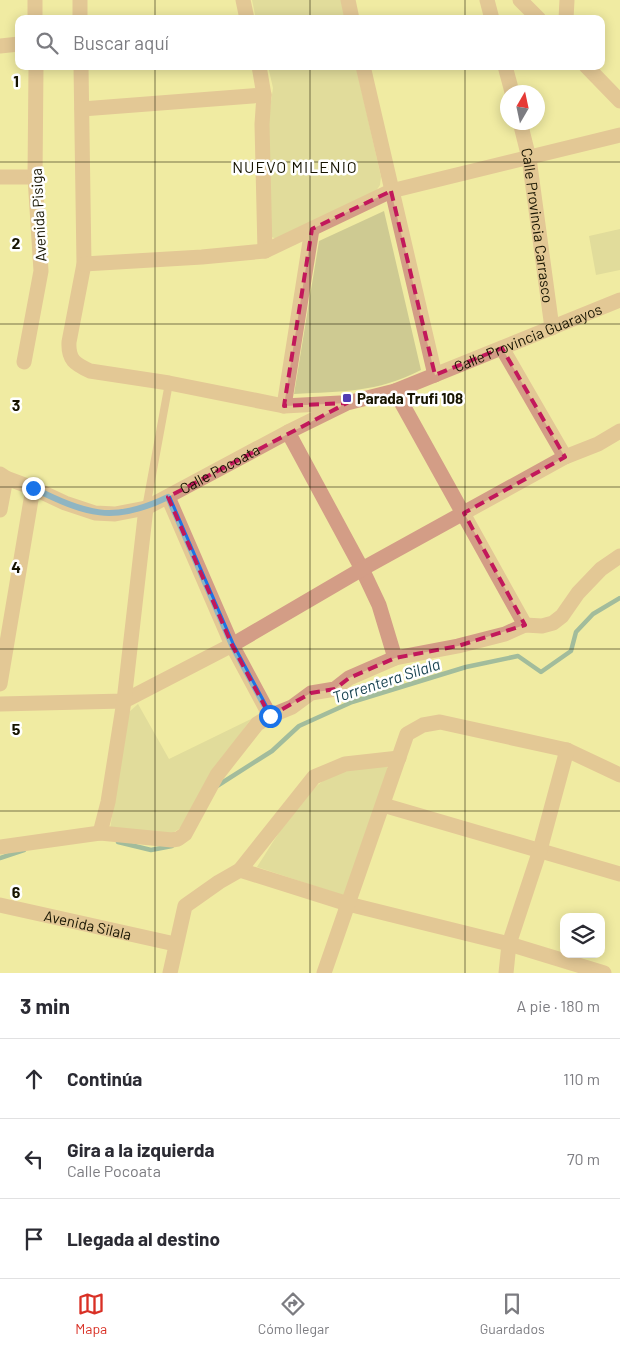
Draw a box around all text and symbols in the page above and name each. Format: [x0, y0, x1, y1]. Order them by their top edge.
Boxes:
search box [15, 15, 605, 70]
icon: search [33, 29, 61, 57]
text: Buscar aquí [73, 31, 169, 54]
text: 1 [13, 71, 19, 90]
north arrow [500, 85, 545, 130]
street label: Calle Provincia Carrasco [518, 146, 558, 304]
district label: NUEVO MILENIO [232, 157, 358, 176]
street label: Avenida Pisiga [27, 168, 49, 262]
text: 2 [12, 233, 21, 252]
street label: Calle Provincia Guarayos [451, 299, 604, 375]
place label: Parada Trufi 108 [357, 389, 463, 407]
marker: Parada Trufi 108 [341, 392, 353, 404]
text: 3 [12, 395, 20, 414]
street label: Calle Pocoata [176, 440, 263, 497]
route end [22, 477, 45, 500]
text: 4 [11, 557, 21, 576]
water label: Torrentera Silala [330, 654, 442, 706]
route start [259, 705, 282, 728]
text: 5 [12, 719, 21, 738]
text: 6 [12, 882, 21, 901]
street label: Avenida Silala [42, 906, 133, 943]
map controls [560, 913, 605, 958]
button: layers [560, 913, 605, 958]
text: 3 min [20, 993, 70, 1018]
text: A pie · 180 m [516, 996, 600, 1015]
icon: ahead [20, 1065, 48, 1093]
text: Continúa [67, 1067, 142, 1090]
text: 110 m [563, 1069, 600, 1088]
text: Gira a la izquierda [67, 1138, 215, 1161]
icon: left [20, 1145, 48, 1173]
text: 70 m [567, 1149, 600, 1168]
text: Calle Pocoata [67, 1161, 161, 1180]
icon: arrive [20, 1225, 48, 1253]
text: Llegada al destino [67, 1227, 220, 1250]
tab: Mapa [75, 1290, 107, 1337]
tab: Cómo llegar [258, 1290, 329, 1337]
tab: Guardados [480, 1290, 545, 1337]

